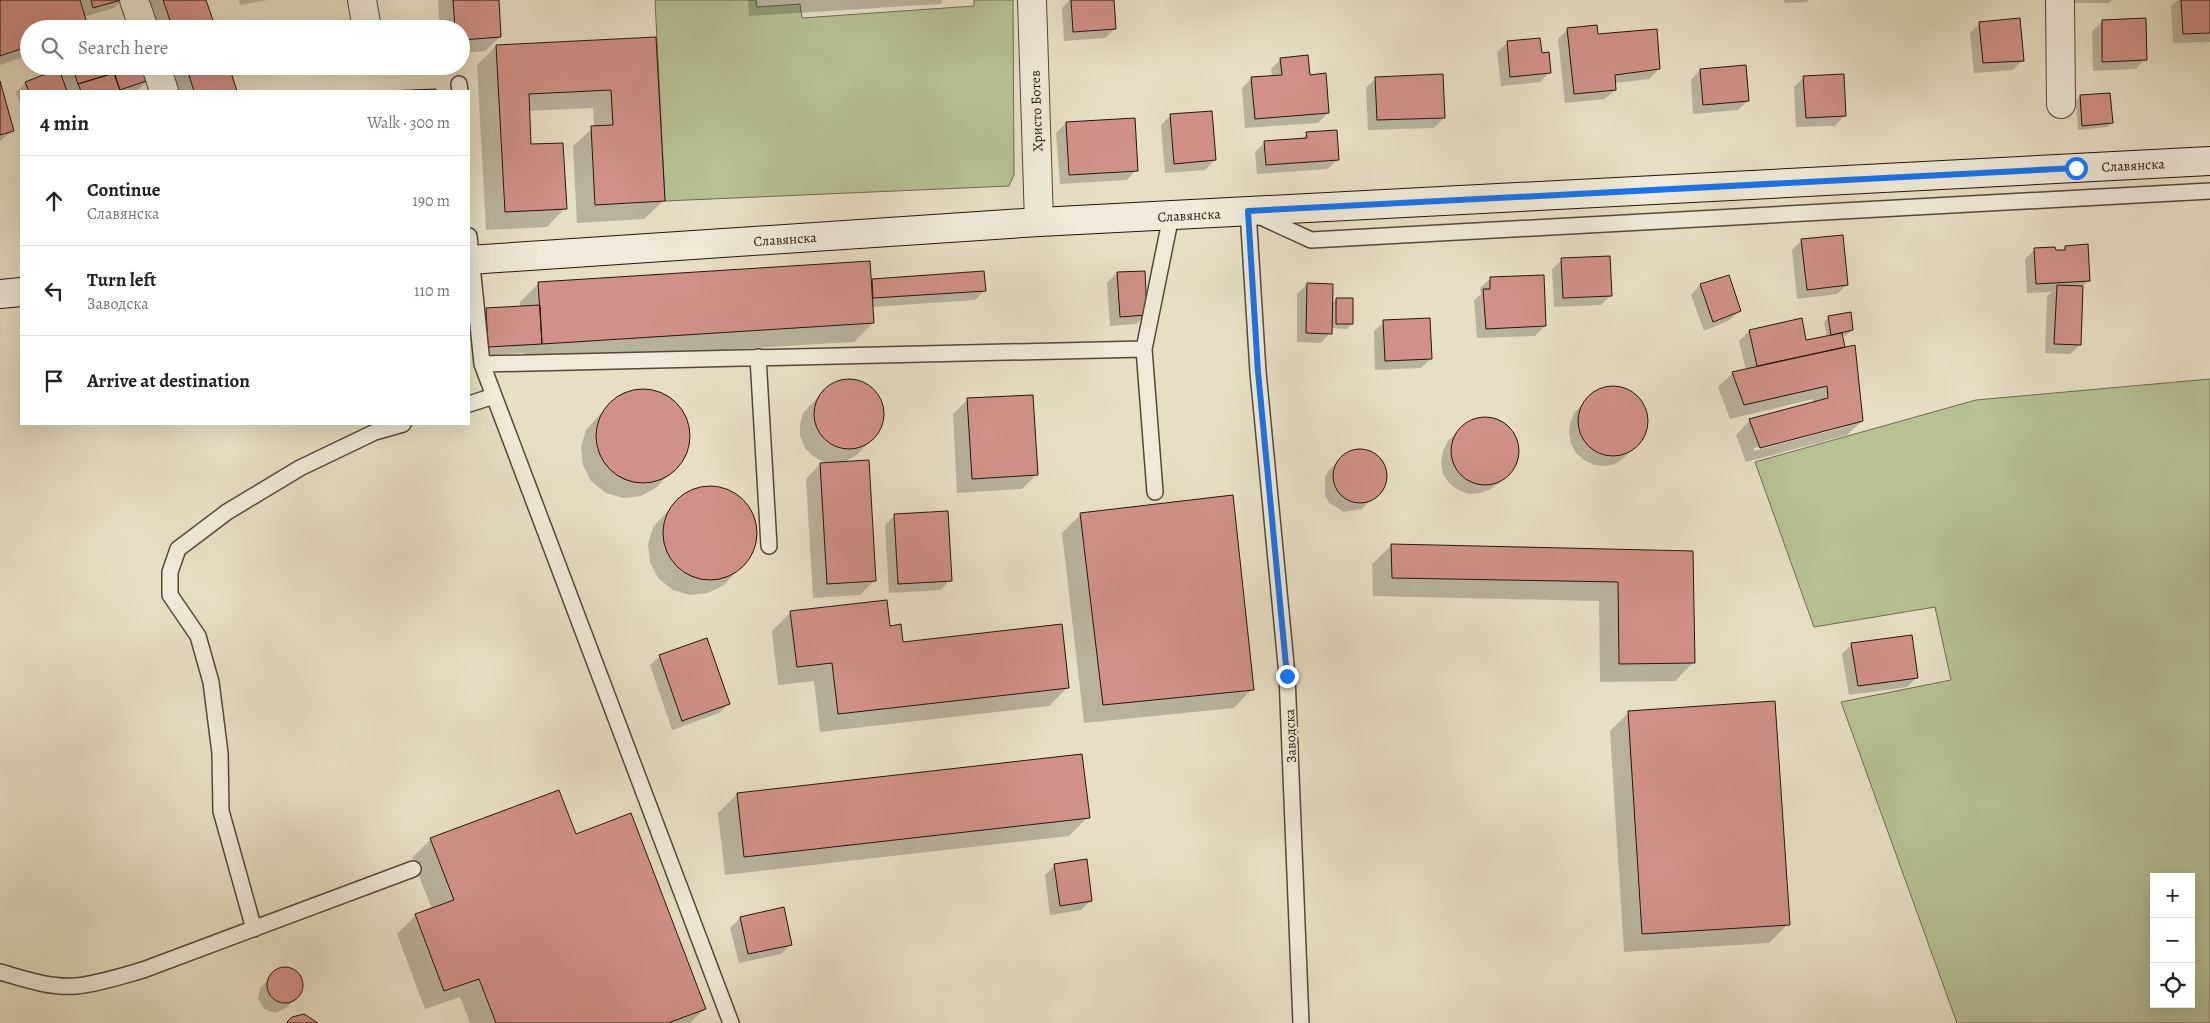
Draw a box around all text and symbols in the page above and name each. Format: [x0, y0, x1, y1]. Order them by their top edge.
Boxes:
search box [20, 20, 470, 75]
icon: search [38, 34, 66, 62]
text: Search here [78, 35, 168, 61]
street label: Христо Ботев [1026, 70, 1047, 152]
text: 4 min [40, 109, 89, 137]
text: Walk · 300 m [367, 112, 450, 134]
street label: Славянска [2101, 154, 2166, 177]
route start [2065, 157, 2088, 180]
text: Continue [87, 177, 161, 203]
icon: ahead [40, 187, 68, 215]
text: 190 m [412, 190, 450, 212]
text: Славянска [87, 203, 159, 225]
street label: Славянска [1157, 204, 1222, 227]
street label: Славянска [753, 228, 818, 251]
text: Turn left [87, 267, 156, 293]
icon: left [40, 277, 68, 305]
text: 110 m [414, 280, 450, 302]
text: Заводска [87, 293, 149, 315]
icon: arrive [40, 367, 68, 395]
text: Arrive at destination [87, 368, 250, 394]
route end [1276, 665, 1299, 688]
street label: Заводска [1280, 708, 1301, 763]
map controls [2150, 873, 2195, 1008]
button: + [2150, 873, 2195, 918]
button: − [2150, 918, 2195, 963]
button: locate [2150, 963, 2195, 1008]

